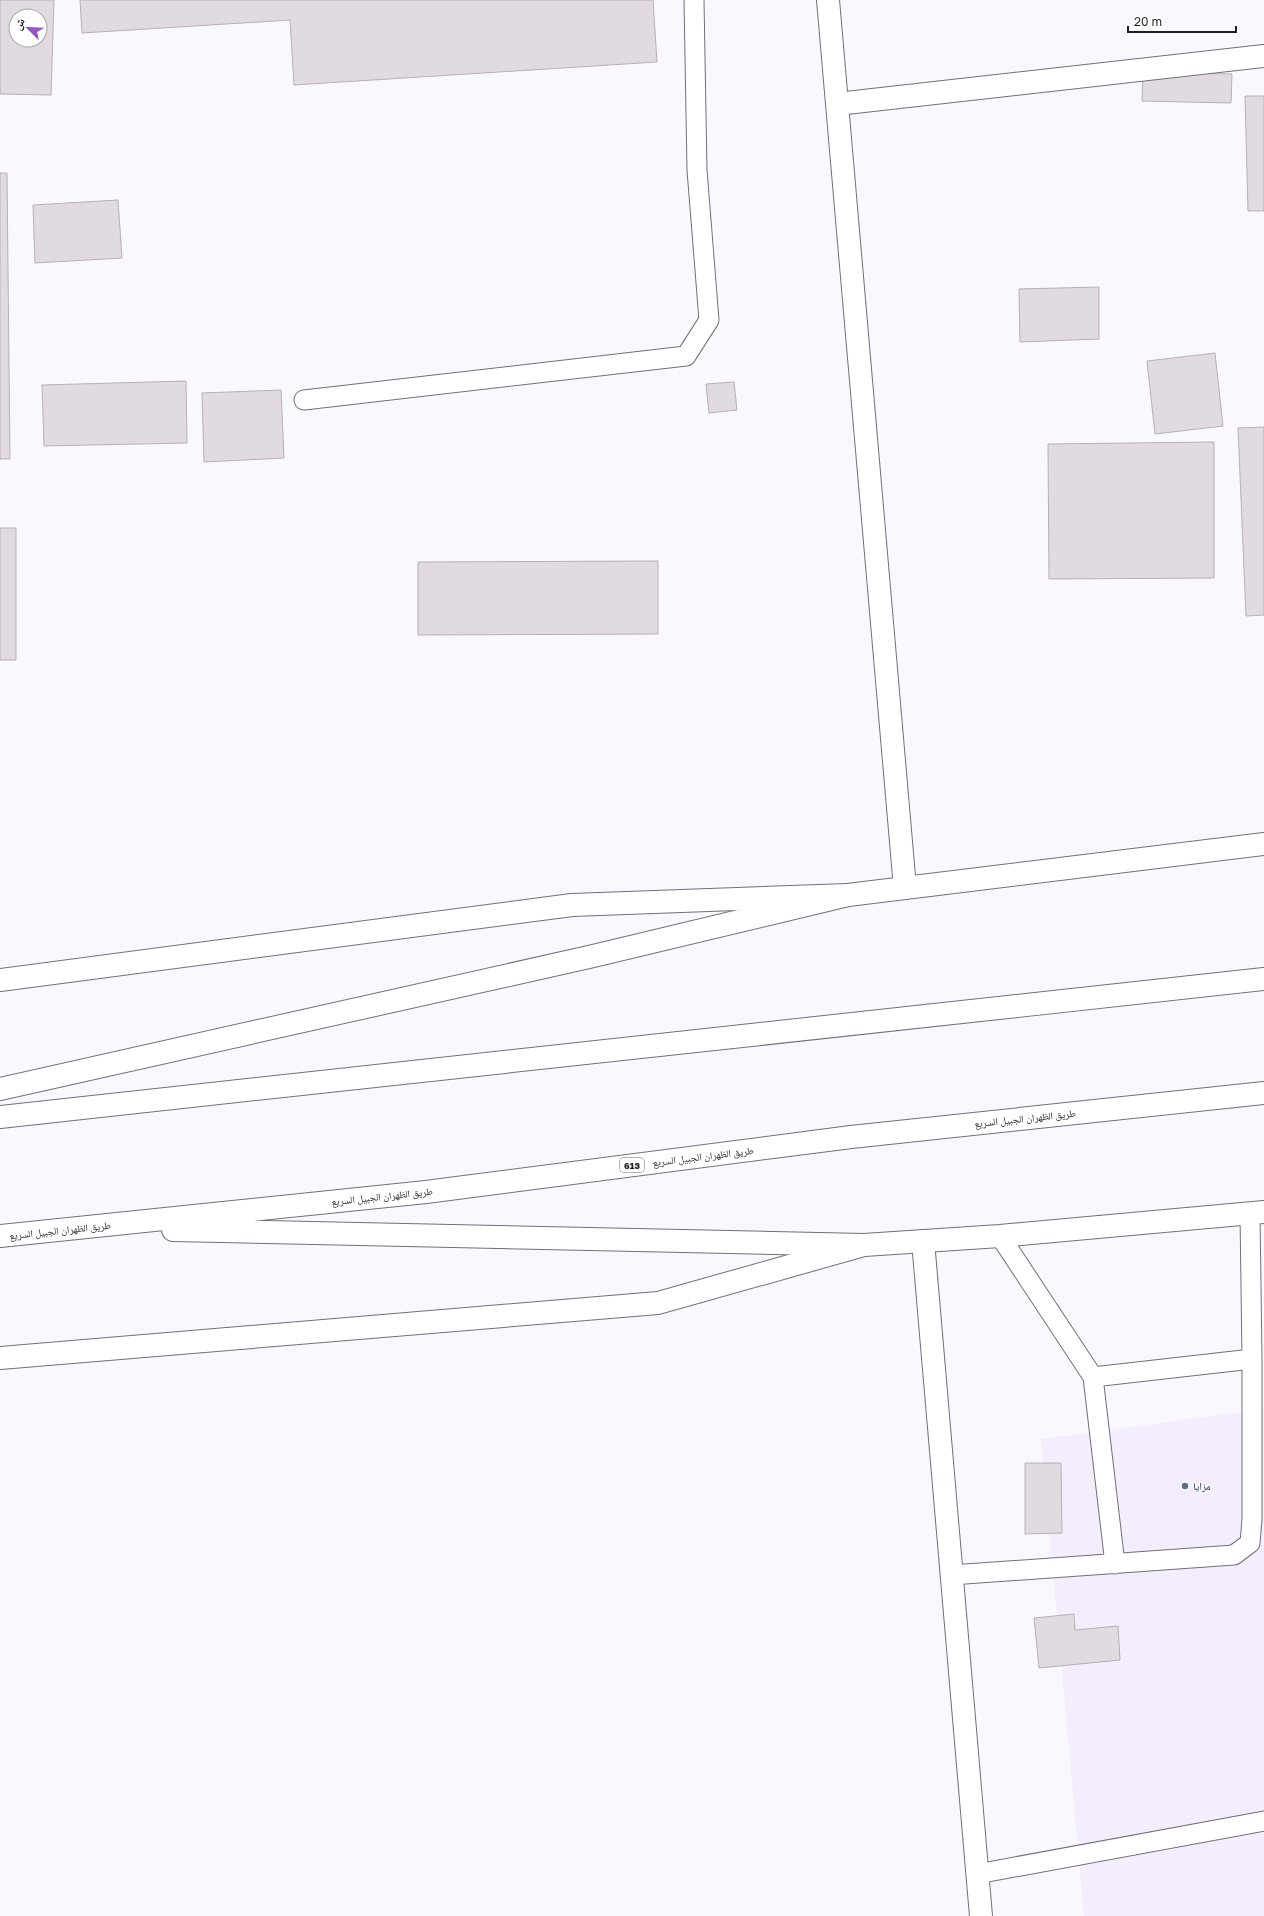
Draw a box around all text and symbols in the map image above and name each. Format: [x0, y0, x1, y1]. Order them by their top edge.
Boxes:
north arrow [8, 8, 48, 48]
scale bar [1128, 8, 1236, 34]
text: 20 m [1134, 14, 1162, 29]
text: ش [10, 15, 29, 33]
street label: طريق الظهران الجبيل السريع [974, 1107, 1077, 1130]
street label: طريق الظهران الجبيل السريع [652, 1144, 755, 1169]
road number: 613 [620, 1158, 644, 1172]
street label: طريق الظهران الجبيل السريع [331, 1185, 434, 1208]
street label: طريق الظهران الجبيل السريع [9, 1219, 112, 1242]
place label: مزايا [1193, 1480, 1211, 1493]
marker: مزايا [1180, 1481, 1190, 1491]

